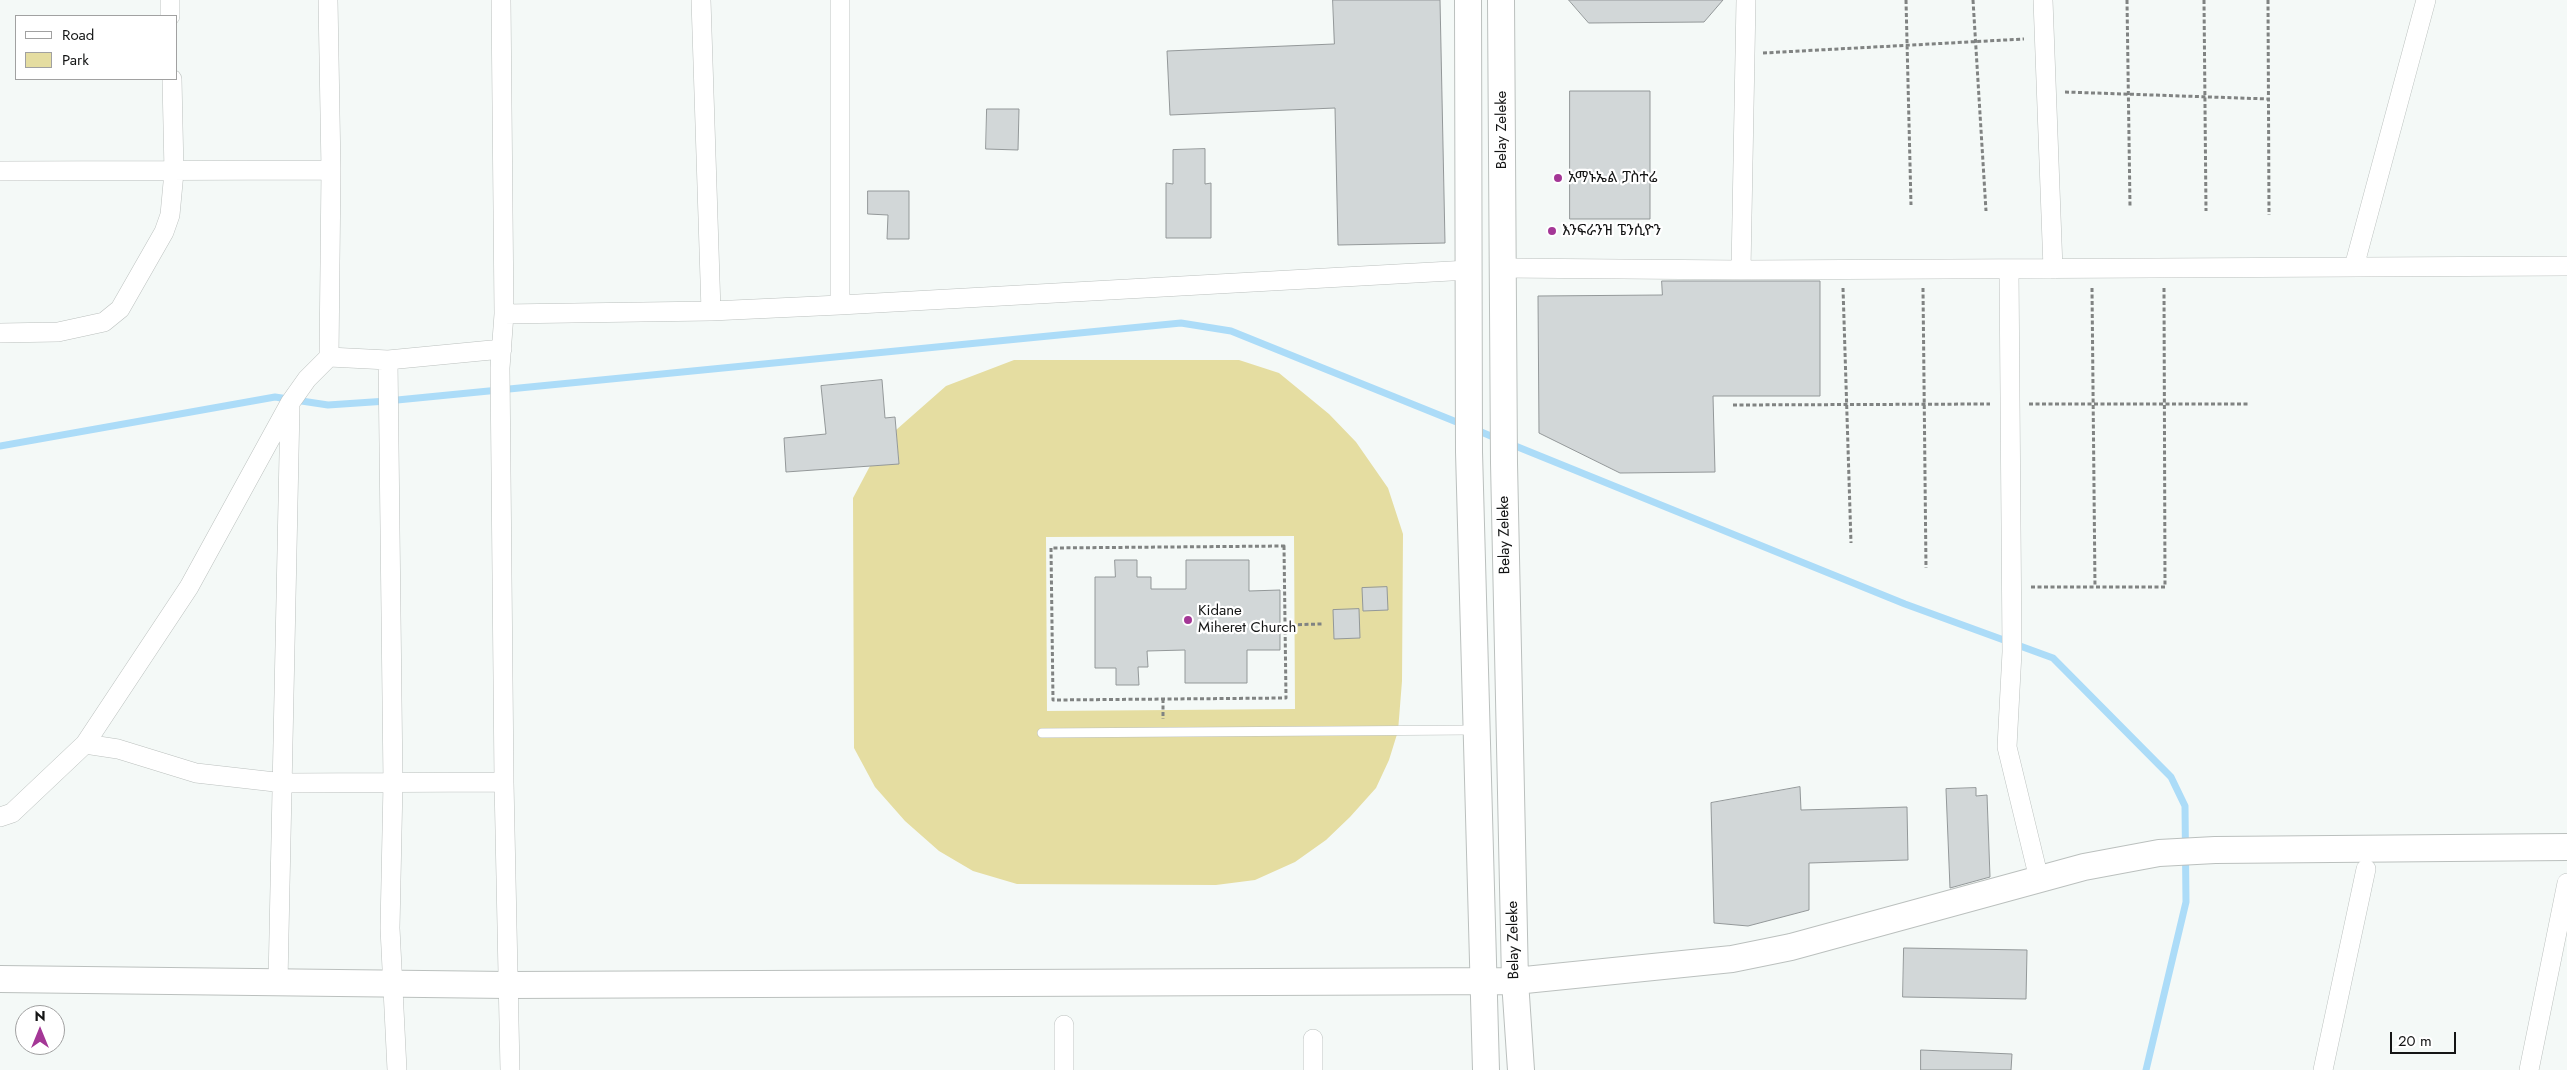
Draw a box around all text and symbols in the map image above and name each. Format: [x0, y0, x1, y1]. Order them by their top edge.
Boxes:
legend [15, 15, 178, 80]
text: Road [62, 24, 94, 46]
text: Park [62, 49, 89, 71]
street label: Belay Zeleke [1493, 91, 1511, 169]
place label: አማኑኤል ፓስተሬ [1568, 169, 1658, 187]
marker: አማኑኤል ፓስተሬ [1552, 172, 1564, 184]
place label: እንፍራንዝ ፔንሲዮን [1562, 222, 1661, 240]
marker: እንፍራንዝ ፔንሲዮን [1546, 225, 1558, 237]
street label: Belay Zeleke [1495, 496, 1515, 574]
place label: Kidane Miheret Church [1198, 602, 1296, 637]
marker: Kidane Miheret Church [1182, 614, 1194, 626]
street label: Belay Zeleke [1504, 901, 1524, 979]
north arrow [15, 1005, 65, 1055]
text: N [34, 1006, 46, 1026]
scale bar [2392, 1022, 2458, 1054]
text: 20 m [2398, 1030, 2432, 1052]

